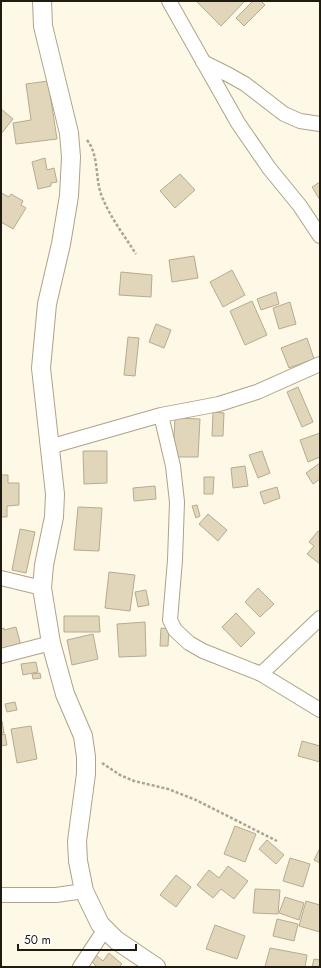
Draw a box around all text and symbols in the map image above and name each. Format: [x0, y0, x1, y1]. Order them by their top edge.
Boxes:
scale bar [18, 926, 136, 952]
text: 50 m [24, 931, 51, 949]

